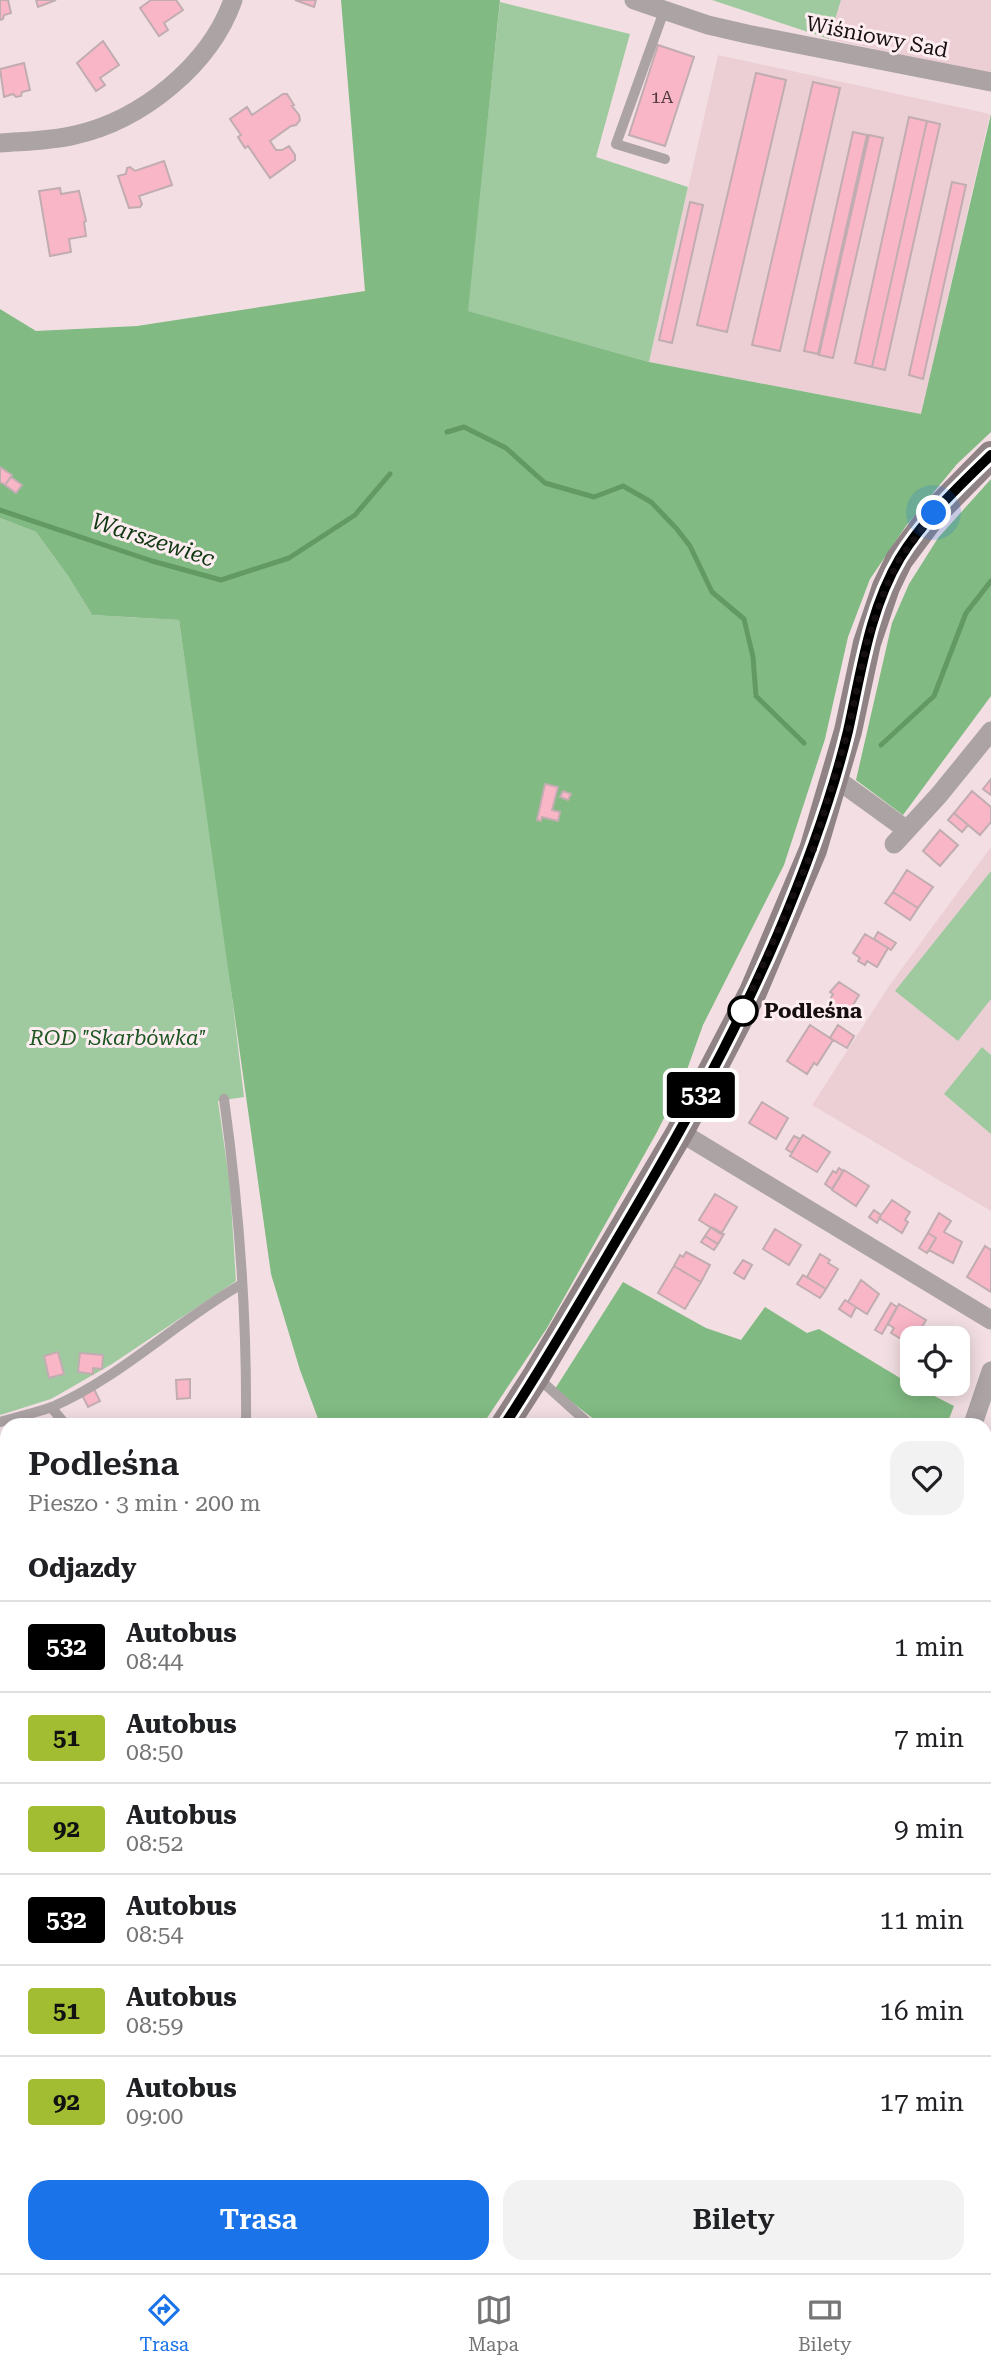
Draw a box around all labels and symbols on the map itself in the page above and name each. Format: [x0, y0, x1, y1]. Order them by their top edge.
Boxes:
street label: Wiśniowy Sad [804, 11, 951, 63]
house number: 1A [651, 86, 674, 107]
your location [916, 495, 951, 530]
water label: Warszewiec [88, 507, 218, 573]
marker: Podleśna [728, 996, 758, 1026]
place label: Podleśna [764, 999, 863, 1023]
park label: ROD "Skarbówka" [28, 1026, 207, 1050]
line badge: 532 [661, 1072, 741, 1118]

